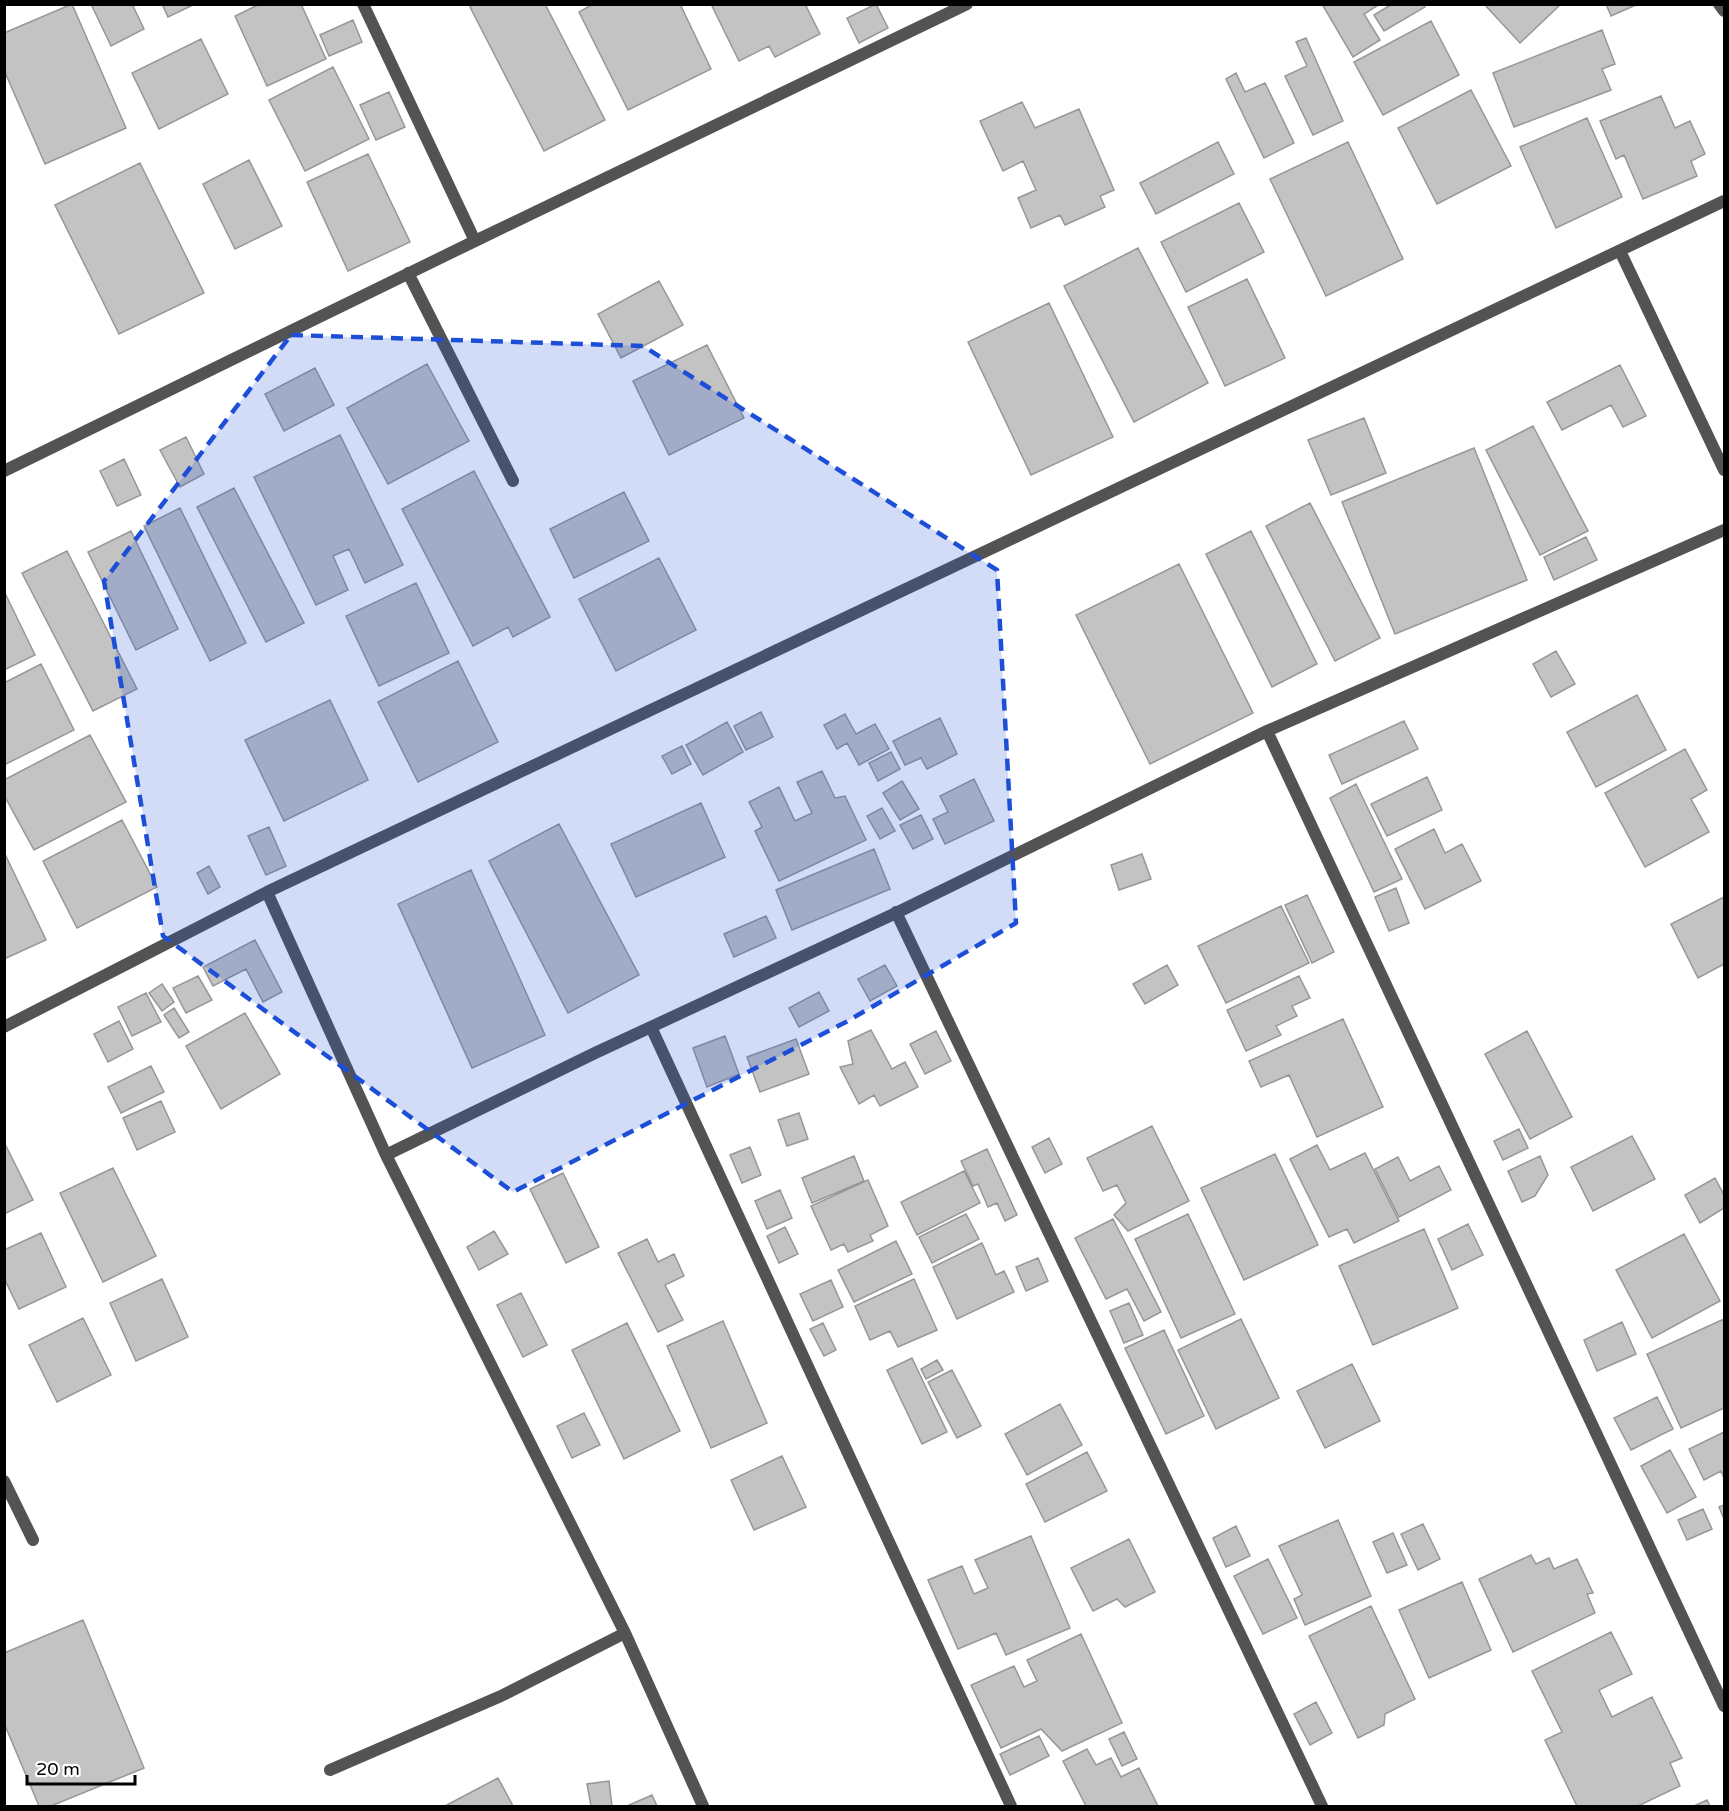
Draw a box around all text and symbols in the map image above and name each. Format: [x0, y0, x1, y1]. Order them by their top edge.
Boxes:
scale bar [27, 1748, 135, 1786]
text: 20 m [36, 1758, 80, 1780]

